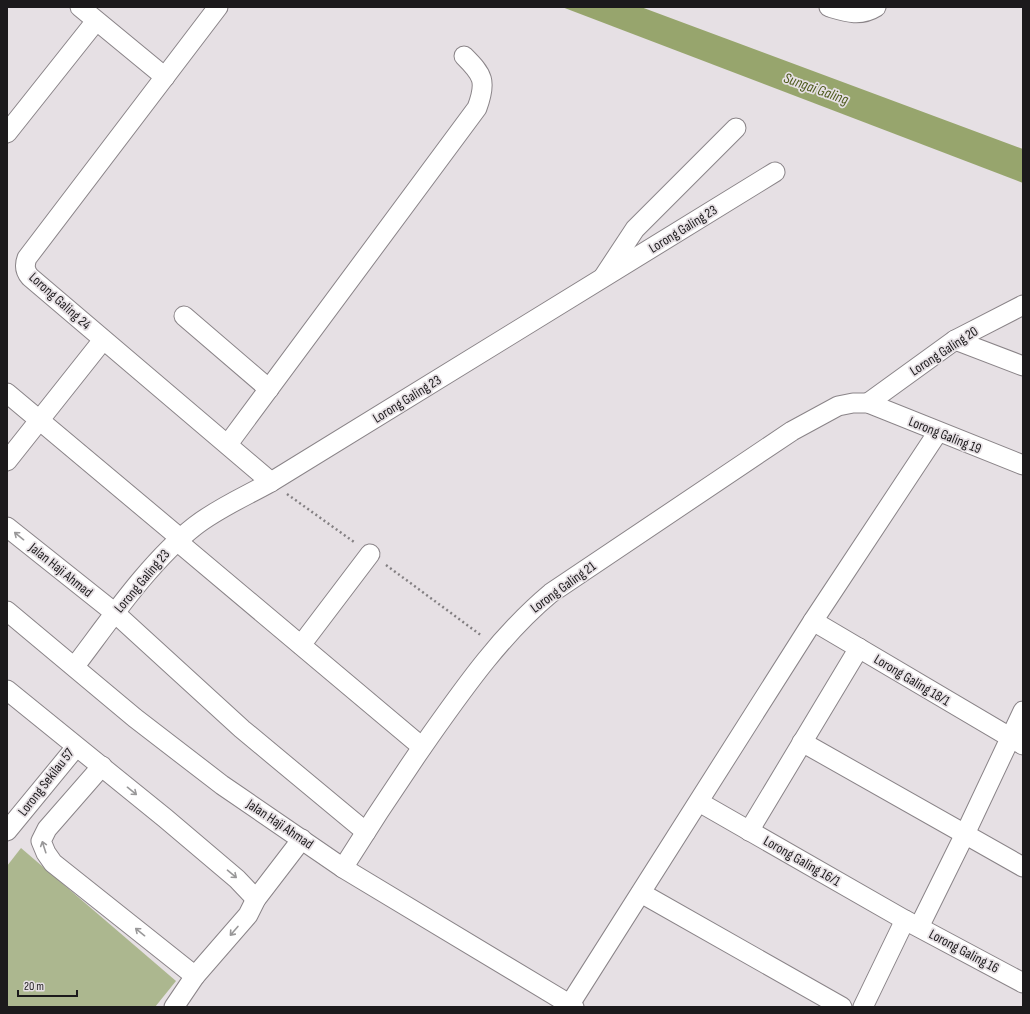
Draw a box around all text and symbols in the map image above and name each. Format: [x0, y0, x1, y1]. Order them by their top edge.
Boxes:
water label: Sungai Galing [781, 69, 851, 109]
street label: Lorong Galing 23 [646, 201, 720, 257]
street label: Lorong Galing 24 [26, 269, 95, 333]
street label: Lorong Galing 20 [907, 323, 981, 379]
street label: Lorong Galing 23 [370, 371, 444, 427]
street label: Lorong Galing 19 [906, 413, 984, 457]
one-way arrow [13, 532, 24, 541]
street label: Jalan Haji Ahmad [25, 539, 96, 601]
street label: Lorong Galing 23 [111, 546, 174, 616]
street label: Lorong Galing 21 [527, 558, 599, 616]
street label: Lorong Galing 18/1 [871, 651, 953, 709]
street label: Lorong Sekilau 57 [14, 745, 78, 819]
one-way arrow [127, 786, 138, 795]
street label: Jalan Haji Ahmad [243, 795, 317, 853]
street label: Lorong Galing 16/1 [761, 832, 844, 890]
one-way arrow [40, 841, 47, 854]
one-way arrow [226, 870, 237, 879]
street label: Lorong Galing 16 [926, 925, 1002, 977]
one-way arrow [229, 926, 238, 936]
one-way arrow [134, 928, 145, 937]
scale bar [18, 972, 77, 998]
text: 20 m [24, 979, 44, 994]

